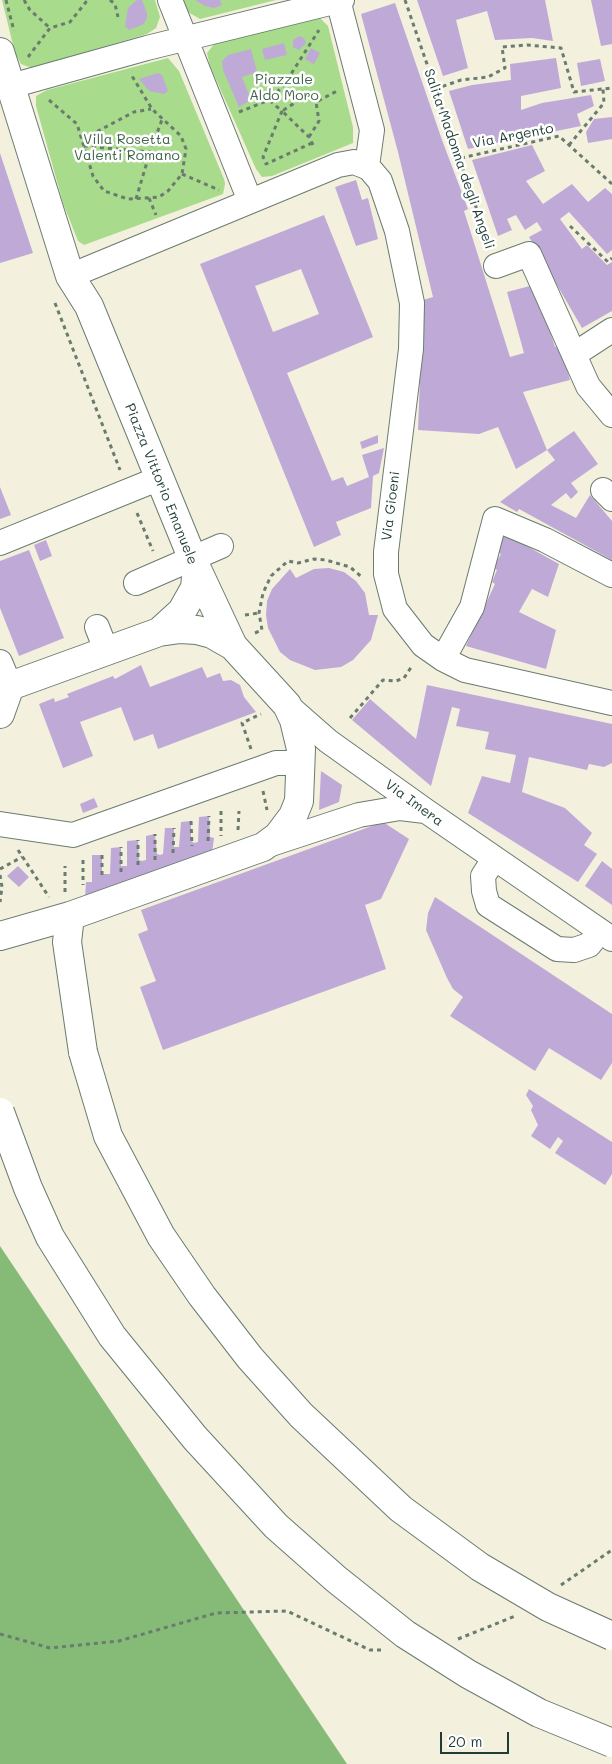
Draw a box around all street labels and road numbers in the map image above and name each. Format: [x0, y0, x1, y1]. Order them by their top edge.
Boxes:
street label: Salita Madonna degli Angeli [420, 67, 498, 251]
street label: Via Argento [471, 120, 555, 152]
street label: Piazza Vittorio Emanuele [121, 401, 201, 567]
street label: Via Gioeni [378, 470, 404, 542]
street label: Via Imera [381, 776, 447, 830]

